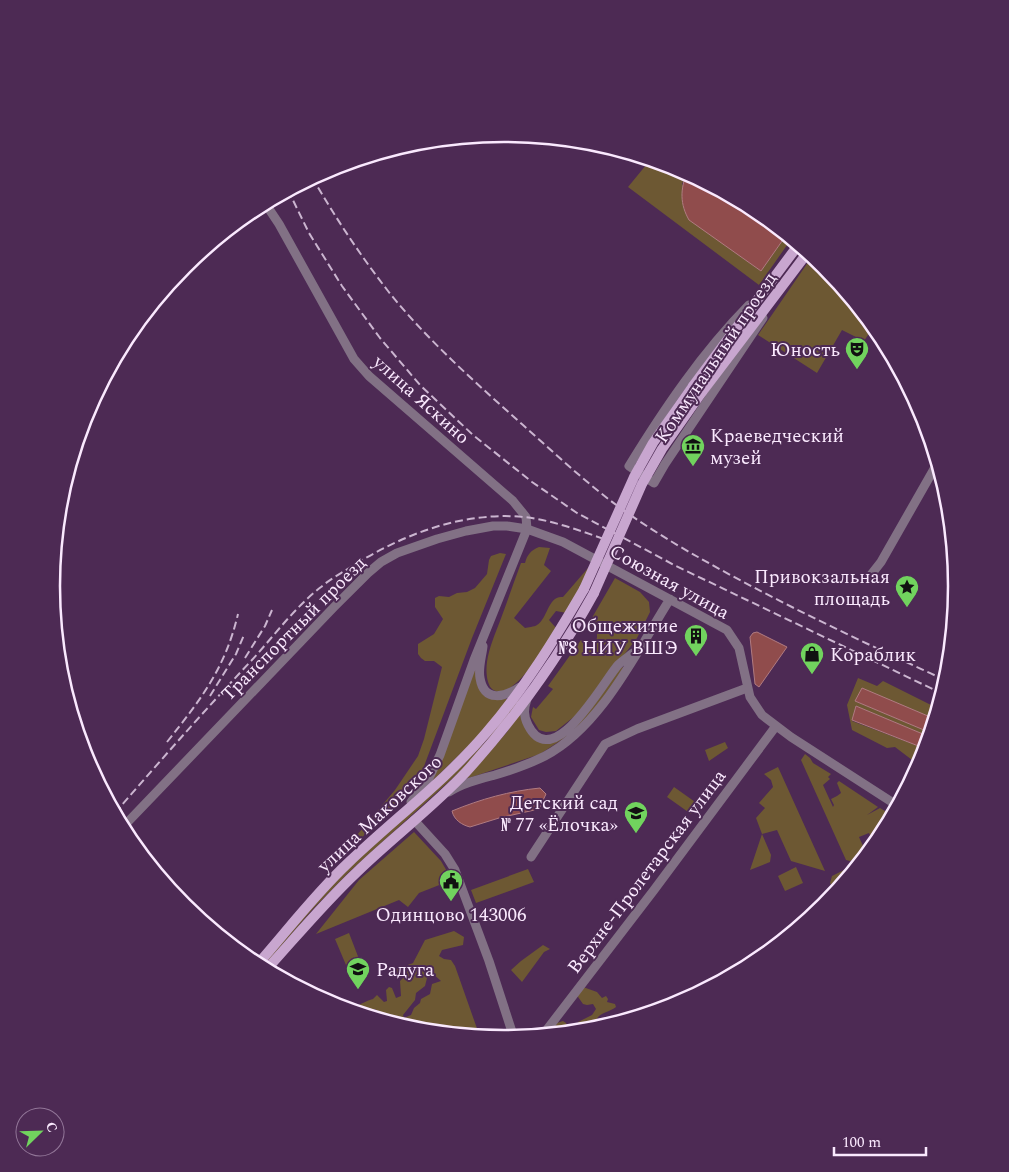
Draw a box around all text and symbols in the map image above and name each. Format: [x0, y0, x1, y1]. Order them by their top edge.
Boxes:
street label: Коммунальный проезд [648, 266, 785, 449]
place label: Юность [770, 336, 840, 365]
theatre icon: Юность [844, 336, 870, 370]
street label: улица Яскино [365, 348, 476, 452]
place label: Краеведческий музей [710, 422, 844, 473]
museum icon: Краеведческий музей [680, 433, 706, 467]
street label: Союзная улица [604, 537, 735, 628]
street label: Транспортный проезд [215, 550, 373, 708]
place label: Привокзальная площадь [754, 563, 890, 614]
place icon: Привокзальная площадь [894, 574, 920, 608]
place label: Общежитие №8 НИУ ВШЭ [558, 612, 678, 663]
building icon: Общежитие №8 НИУ ВШЭ [683, 623, 709, 657]
shop icon: Кораблик [799, 641, 825, 675]
place label: Кораблик [830, 641, 917, 670]
street label: улица Маковского [310, 748, 449, 881]
street label: Верхне-Пролетарская улица [561, 763, 734, 980]
place label: Детский сад № 77 «Ёлочка» [501, 789, 618, 840]
school or university icon: Детский сад № 77 «Ёлочка» [623, 800, 649, 834]
public building icon: Одинцово 143006 [438, 868, 464, 902]
place label: Одинцово 143006 [375, 901, 527, 930]
school or university icon: Радуга [345, 956, 371, 990]
place label: Радуга [376, 956, 435, 985]
north arrow [15, 1107, 65, 1157]
text: С [40, 1118, 63, 1136]
scale bar [834, 1124, 926, 1156]
text: 100 m [842, 1131, 881, 1154]

